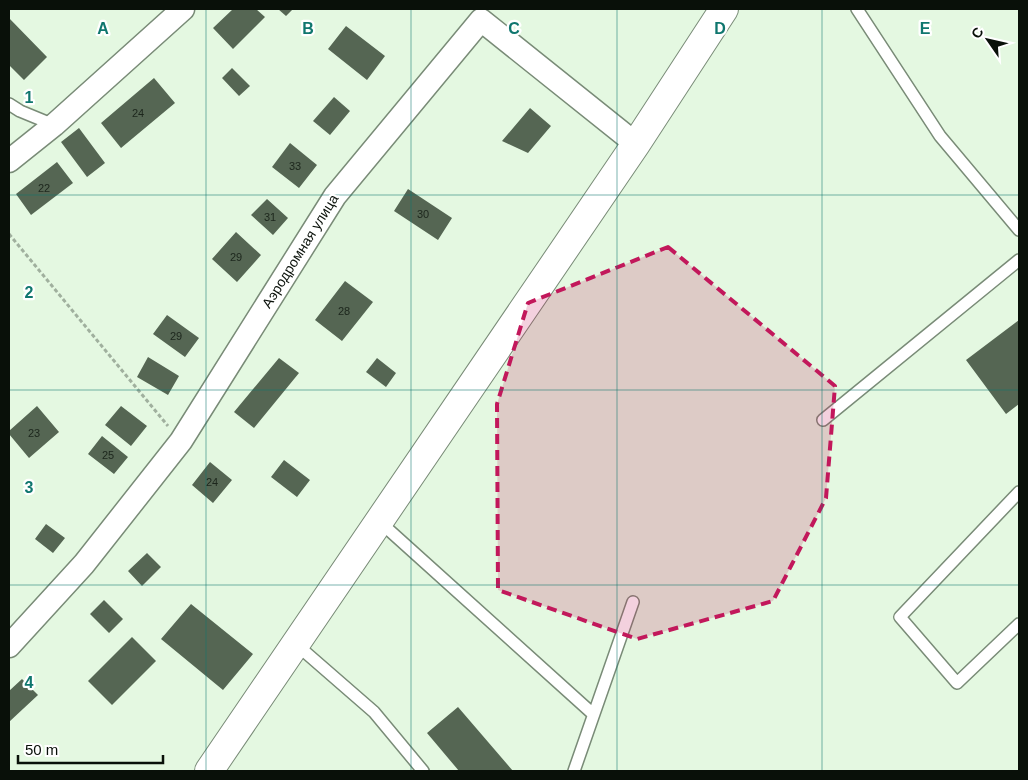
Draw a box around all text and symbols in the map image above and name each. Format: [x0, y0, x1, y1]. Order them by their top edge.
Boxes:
north arrow [963, 15, 1013, 65]
text: A [97, 20, 109, 37]
text: B [302, 20, 314, 37]
text: C [508, 20, 520, 37]
text: D [714, 20, 726, 37]
text: E [920, 20, 931, 37]
text: С [968, 24, 987, 41]
text: 1 [25, 89, 34, 106]
house number: 24 [132, 107, 144, 119]
house number: 33 [289, 160, 301, 172]
house number: 22 [38, 182, 50, 194]
street label: Аэродромная улица [259, 191, 342, 311]
house number: 30 [417, 208, 429, 220]
house number: 31 [264, 211, 276, 223]
house number: 29 [230, 251, 242, 263]
text: 2 [25, 284, 34, 301]
house number: 28 [338, 305, 350, 317]
house number: 29 [170, 330, 182, 342]
house number: 23 [28, 427, 40, 439]
house number: 25 [102, 449, 114, 461]
house number: 24 [206, 476, 218, 488]
text: 3 [25, 479, 34, 496]
text: 4 [25, 674, 34, 691]
scale bar [18, 732, 162, 764]
text: 50 m [25, 741, 58, 758]

